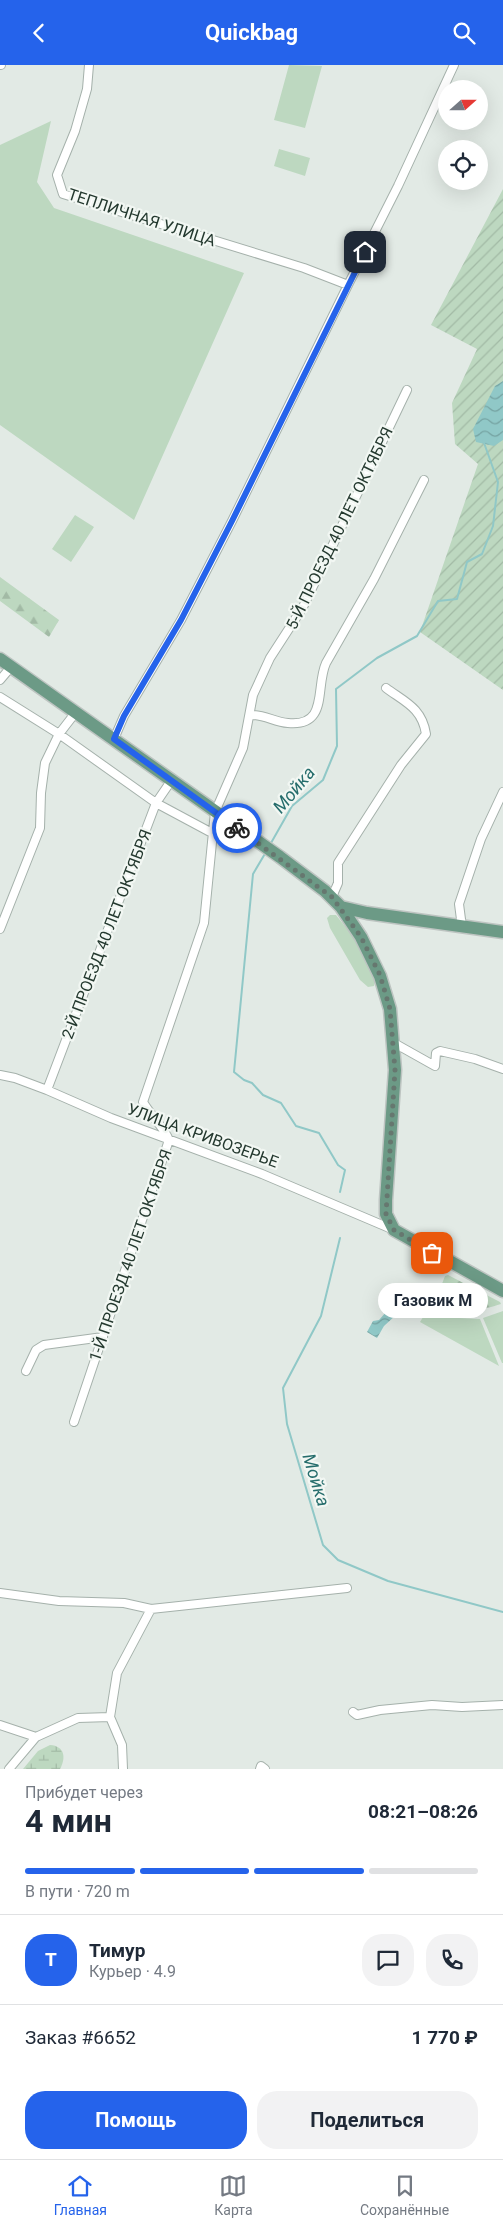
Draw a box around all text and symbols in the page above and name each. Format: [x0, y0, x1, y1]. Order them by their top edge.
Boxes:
icon: back [25, 19, 53, 47]
icon: search [450, 19, 478, 47]
text: Quickbag [205, 20, 298, 45]
north arrow [438, 80, 488, 130]
map controls [438, 80, 488, 190]
button: locate [438, 140, 488, 190]
street label: ТЕПЛИЧНАЯ УЛИЦА [66, 185, 219, 251]
pin [344, 231, 386, 273]
icon: home [351, 238, 379, 266]
street label: 5-Й ПРОЕЗД 40 ЛЕТ ОКТЯБРЯ [282, 424, 397, 633]
water label: Мойка [268, 762, 319, 817]
courier [212, 803, 262, 853]
icon: bike [223, 814, 251, 842]
street label: 2-Й ПРОЕЗД 40 ЛЕТ ОКТЯБРЯ [58, 827, 155, 1042]
street label: УЛИЦА КРИВОЗЕРЬЕ [125, 1099, 281, 1172]
street label: 1-Й ПРОЕЗД 40 ЛЕТ ОКТЯБРЯ [85, 1147, 176, 1364]
pin [411, 1232, 453, 1274]
icon: bag [418, 1239, 446, 1267]
callout: Газовик М [377, 1283, 487, 1318]
text: Газовик М [394, 1291, 472, 1310]
water label: Мойка [299, 1451, 334, 1509]
text: Прибудет через [25, 1783, 143, 1802]
text: 08:21–08:26 [368, 1800, 478, 1823]
text: 4 мин [25, 1802, 112, 1840]
text: В пути · 720 m [25, 1882, 130, 1901]
button: chat [362, 1934, 414, 1986]
button: phone [426, 1934, 478, 1986]
text: Тимур [89, 1939, 145, 1962]
text: Т [45, 1948, 57, 1971]
text: Курьер · 4.9 [89, 1962, 176, 1981]
text: Заказ #6652 [25, 2026, 136, 2049]
text: 1 770 ₽ [412, 2026, 478, 2049]
button: Помощь [25, 2091, 247, 2149]
button: Поделиться [257, 2091, 478, 2149]
tab: Главная [54, 2172, 107, 2218]
tab: Карта [214, 2172, 253, 2218]
tab: Сохранённые [360, 2172, 449, 2218]

